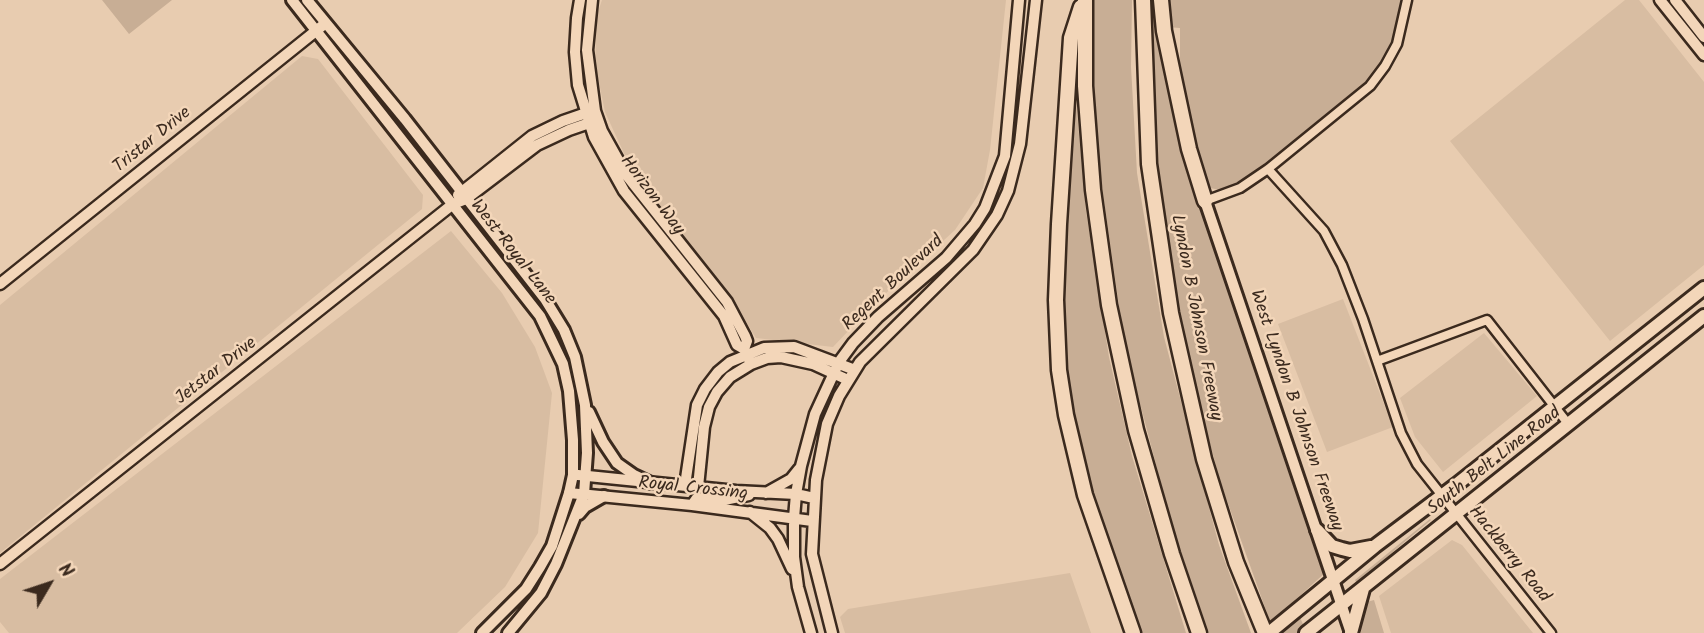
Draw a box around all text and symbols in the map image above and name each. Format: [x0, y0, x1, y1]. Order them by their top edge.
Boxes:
street label: Tristar Drive [110, 103, 196, 179]
street label: Horizon Way [614, 152, 688, 240]
street label: West Royal Lane [464, 196, 560, 310]
street label: Lyndon B Johnson Freeway [1164, 213, 1226, 423]
street label: Regent Boulevard [839, 231, 949, 337]
street label: West Lyndon B Johnson Freeway [1244, 288, 1346, 534]
street label: Jetstar Drive [172, 334, 262, 410]
street label: South Belt Line Road [1424, 403, 1566, 521]
street label: Royal Crossing [637, 474, 749, 506]
street label: Hackberry Road [1462, 502, 1554, 608]
north arrow [14, 549, 84, 619]
text: N [50, 557, 81, 585]

